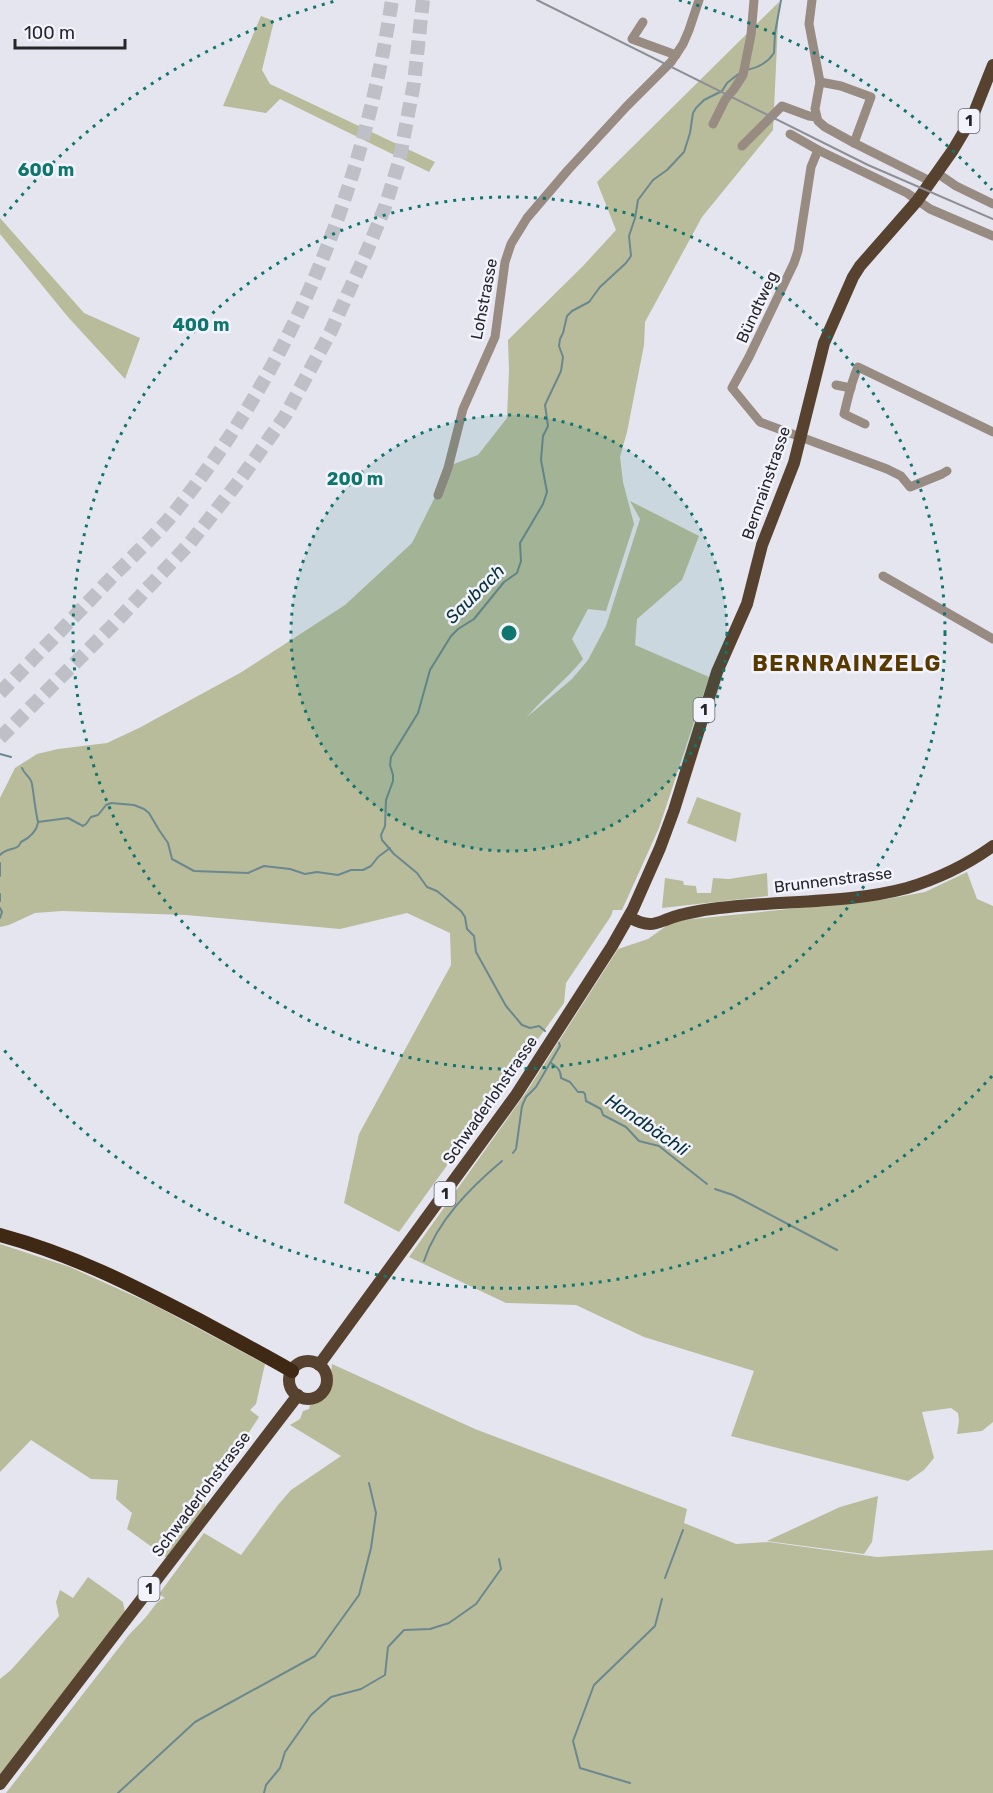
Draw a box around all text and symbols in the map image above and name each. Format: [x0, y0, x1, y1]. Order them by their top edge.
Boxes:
scale bar [15, 12, 124, 50]
text: 100 m [24, 22, 75, 44]
road number: 1 [958, 109, 980, 133]
text: 600 m [18, 159, 74, 181]
street label: Lohstrasse [467, 257, 501, 341]
street label: Bündtweg [732, 268, 782, 346]
text: 400 m [172, 314, 230, 336]
street label: Bernrainstrasse [738, 424, 794, 542]
text: 200 m [327, 468, 383, 490]
water label: Saubach [441, 560, 509, 628]
centre of rings [499, 623, 519, 643]
district label: BERNRAINZELG [752, 650, 942, 677]
road number: 1 [694, 698, 714, 722]
street label: Brunnenstrasse [773, 863, 893, 897]
street label: Schwaderlohstrasse [439, 1032, 541, 1168]
water label: Handbächli [601, 1089, 693, 1161]
road number: 1 [434, 1182, 456, 1206]
street label: Schwaderlohstrasse [148, 1428, 254, 1560]
road number: 1 [138, 1577, 160, 1601]

